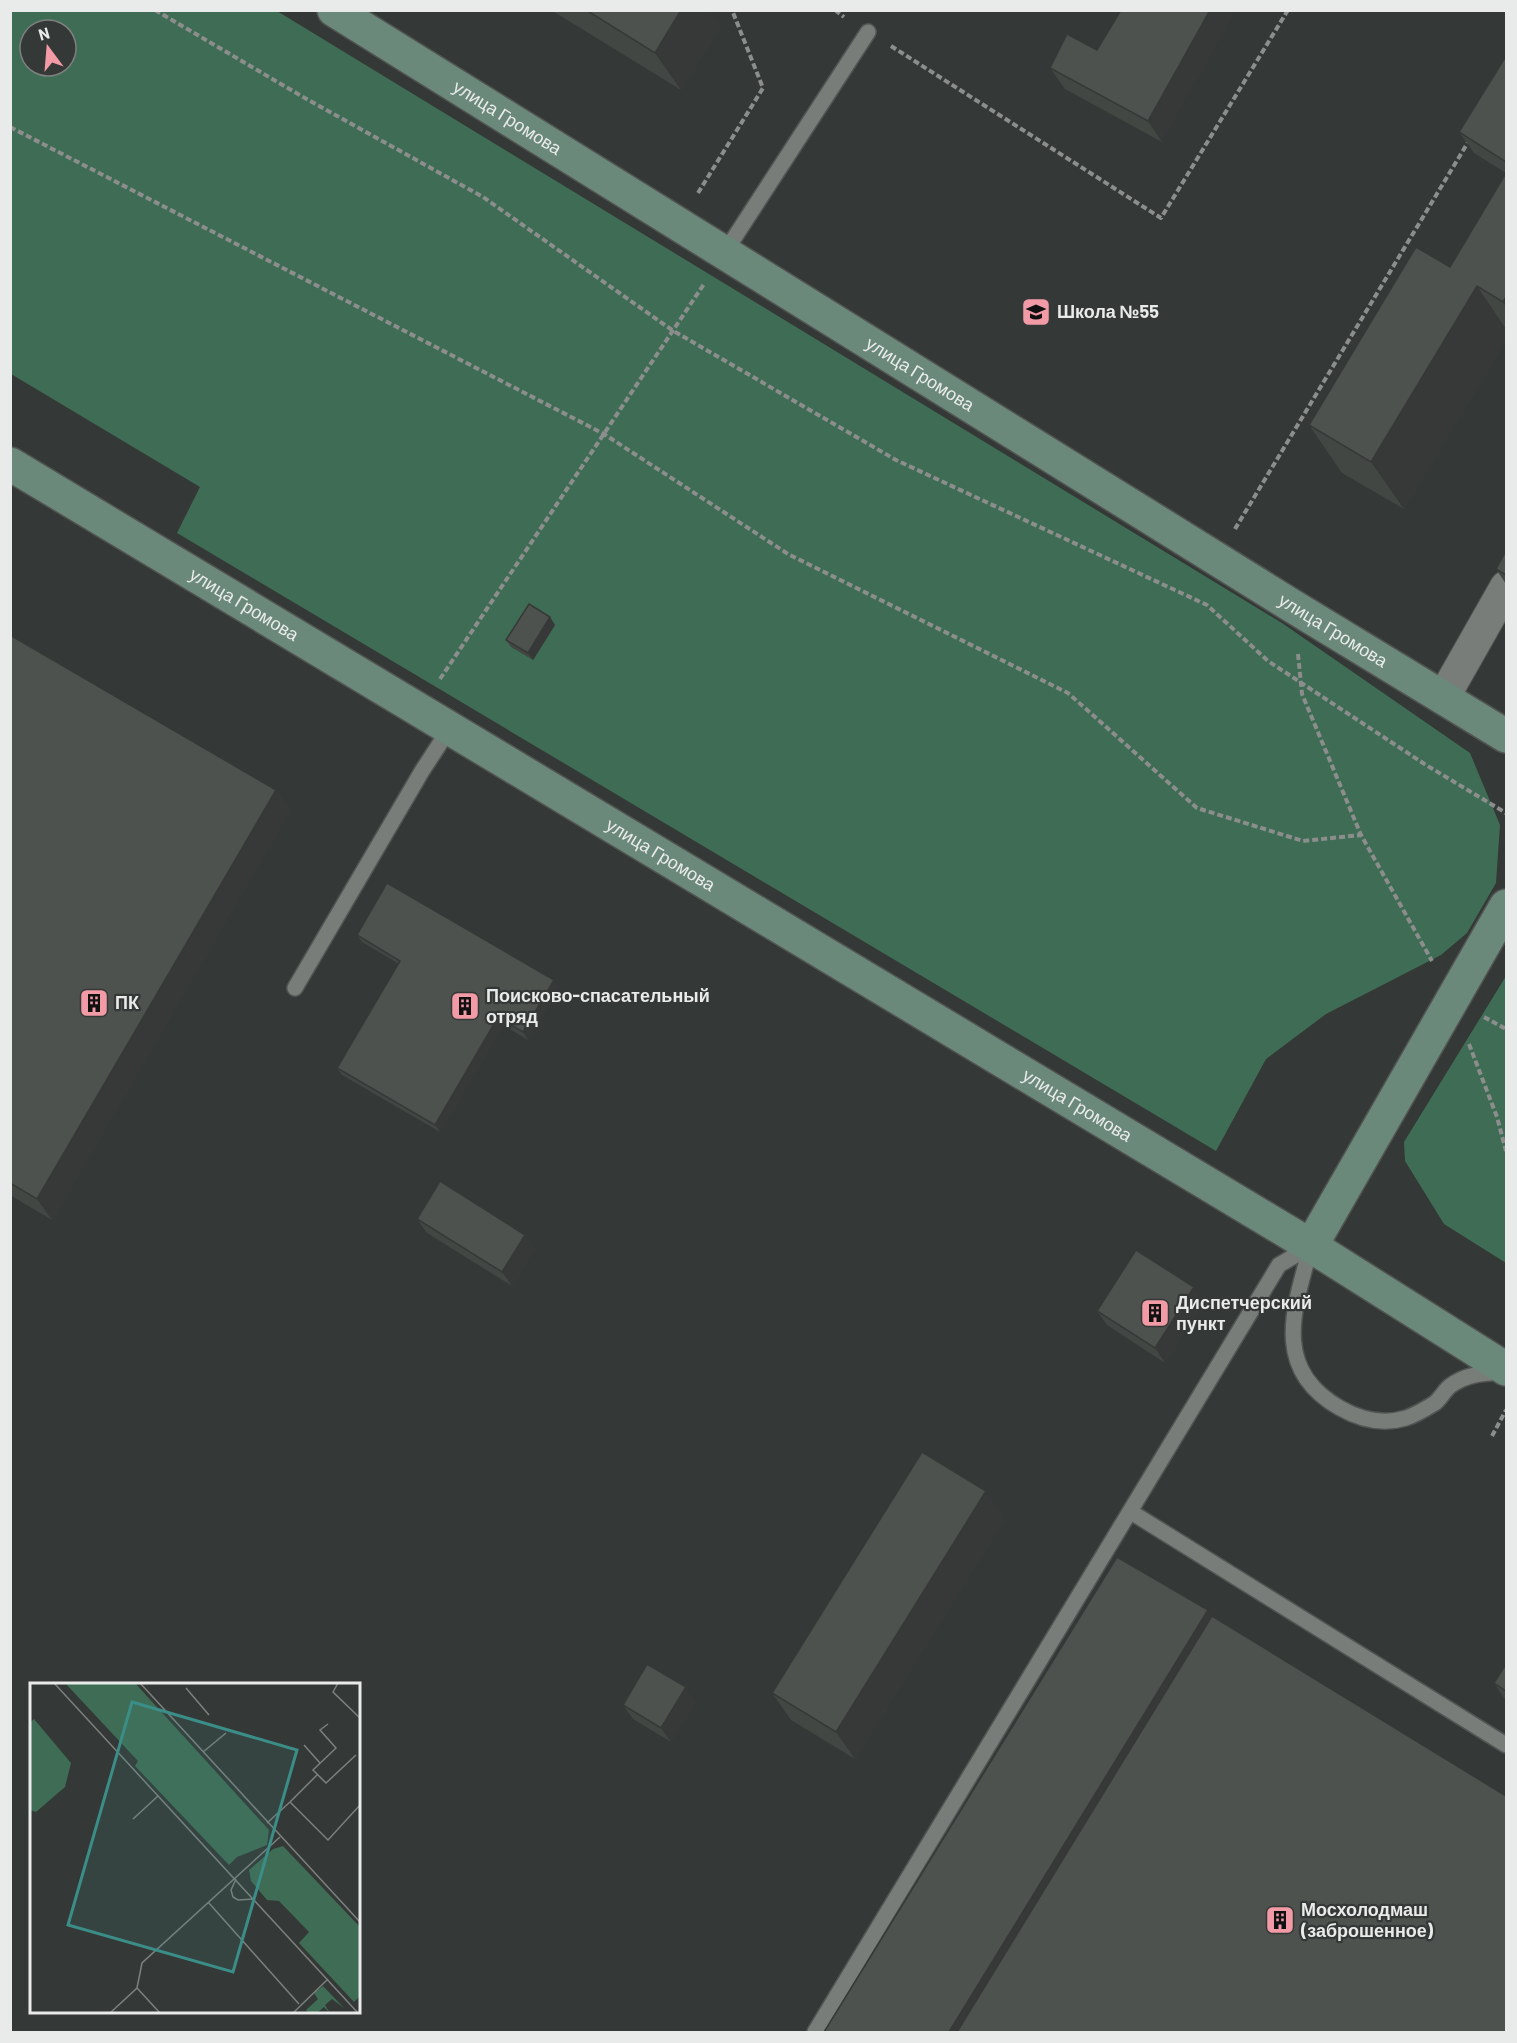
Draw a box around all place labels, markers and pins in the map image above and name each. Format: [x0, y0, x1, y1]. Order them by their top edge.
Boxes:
school or university icon: Школа №55 [1020, 296, 1052, 328]
place label: Школа №55 [1057, 300, 1159, 322]
place label: Поисково-спасательный отряд [486, 984, 710, 1027]
building icon: ПК [78, 987, 110, 1019]
building icon: Поисково-спасательный отряд [449, 990, 481, 1022]
place label: ПК [115, 991, 140, 1013]
place label: Диспетчерский пункт [1176, 1291, 1312, 1334]
building icon: Диспетчерский пункт [1139, 1297, 1171, 1329]
place label: Мосхолодмаш (заброшенное) [1300, 1898, 1434, 1941]
building icon: Мосхолодмаш (заброшенное) [1264, 1904, 1296, 1936]

